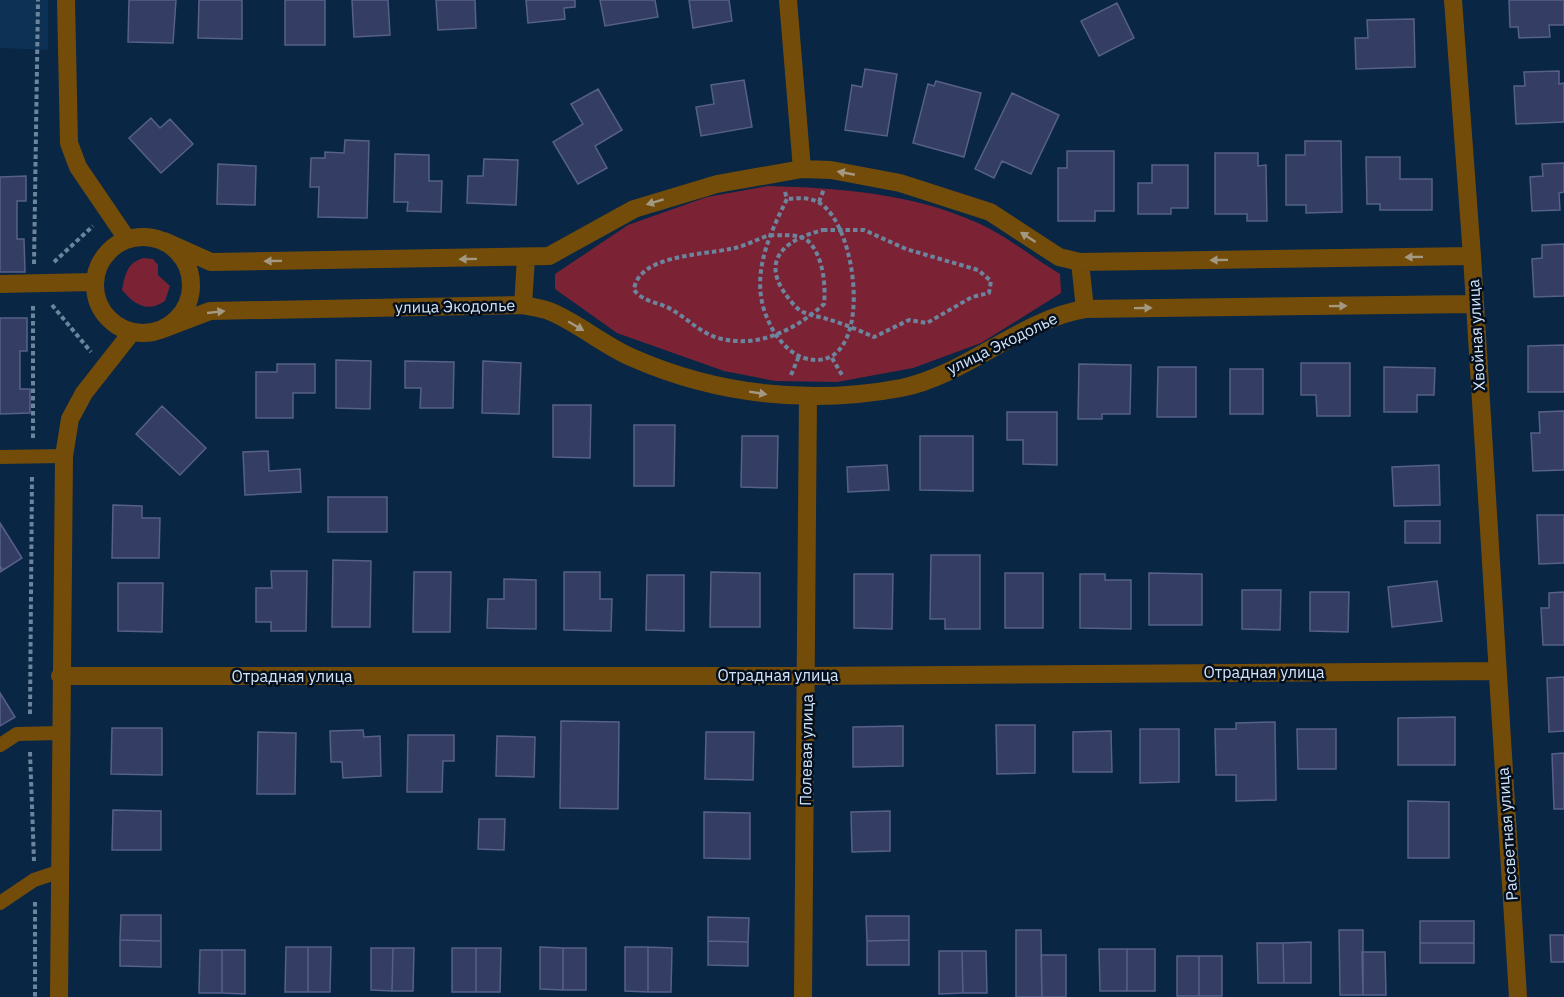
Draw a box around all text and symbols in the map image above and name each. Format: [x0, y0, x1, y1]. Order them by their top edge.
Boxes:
one-way arrow [836, 168, 855, 177]
one-way arrow [646, 198, 664, 207]
one-way arrow [1019, 231, 1036, 242]
one-way arrow [1404, 252, 1423, 262]
one-way arrow [458, 254, 477, 264]
one-way arrow [1209, 255, 1228, 265]
one-way arrow [263, 256, 282, 266]
street label: Хвойная улица [1463, 278, 1489, 391]
street label: улица Экодолье [395, 295, 516, 317]
one-way arrow [1329, 301, 1348, 311]
one-way arrow [1134, 304, 1153, 313]
one-way arrow [206, 307, 225, 317]
street label: улица Экодолье [944, 308, 1061, 378]
one-way arrow [568, 321, 584, 332]
one-way arrow [748, 389, 767, 398]
street label: Отрадная улица [1203, 662, 1325, 682]
street label: Отрадная улица [717, 665, 839, 685]
street label: Отрадная улица [231, 666, 353, 686]
street label: Полевая улица [795, 693, 817, 806]
street label: Рассветная улица [1492, 766, 1522, 901]

